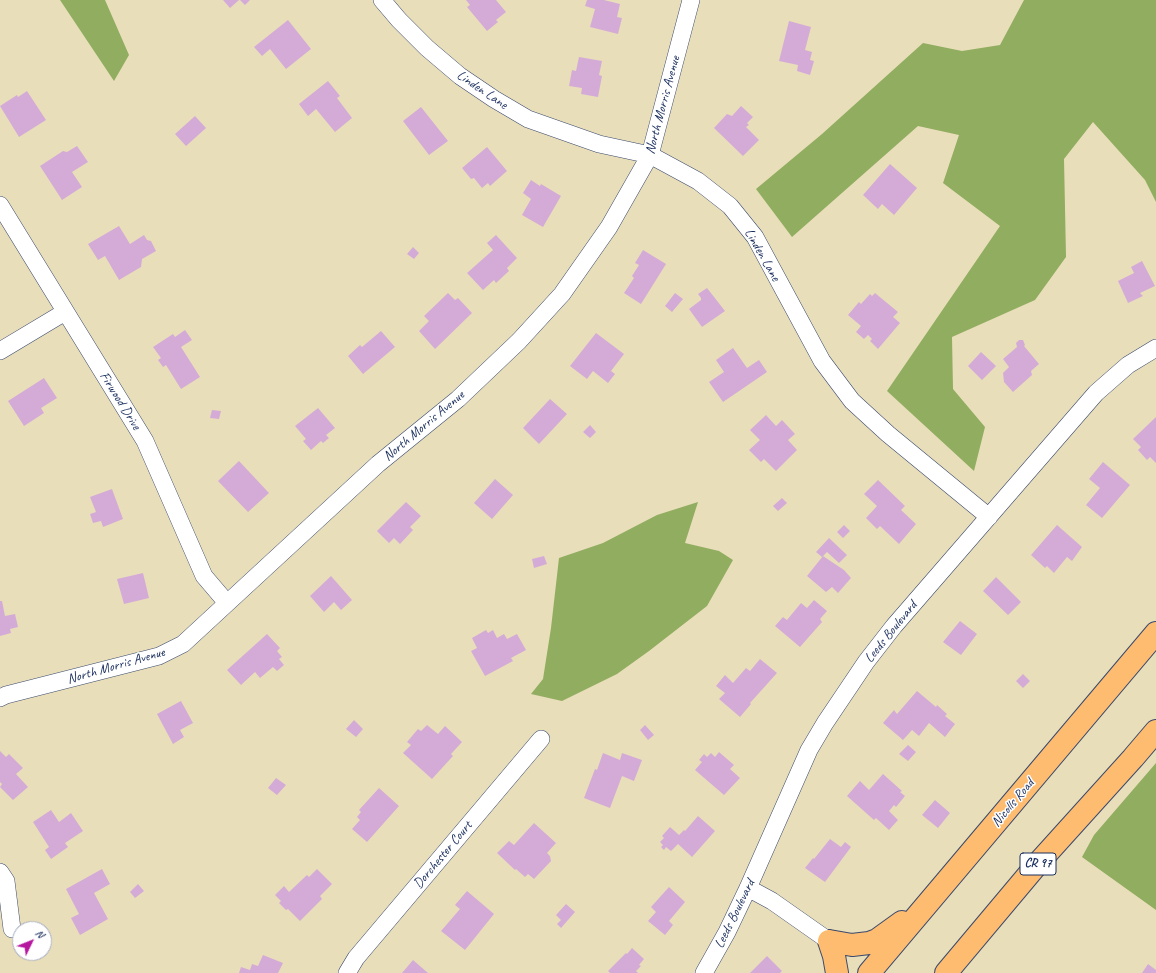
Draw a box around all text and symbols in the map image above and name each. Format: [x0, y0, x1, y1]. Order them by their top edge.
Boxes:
street label: North Morris Avenue [642, 54, 684, 156]
street label: Linden Lane [453, 67, 511, 113]
street label: Linden Lane [740, 226, 784, 284]
street label: Firwood Drive [96, 369, 144, 433]
street label: North Morris Avenue [380, 387, 468, 465]
street label: Leeds Boulevard [861, 598, 921, 666]
street label: North Morris Avenue [65, 644, 167, 688]
street label: Nicolls Road [988, 776, 1038, 830]
street label: Dorchester Court [410, 818, 476, 892]
road number: CR 97 [1020, 853, 1056, 875]
street label: Leeds Boulevard [711, 877, 759, 951]
north arrow [12, 921, 52, 961]
text: N [33, 926, 47, 941]

